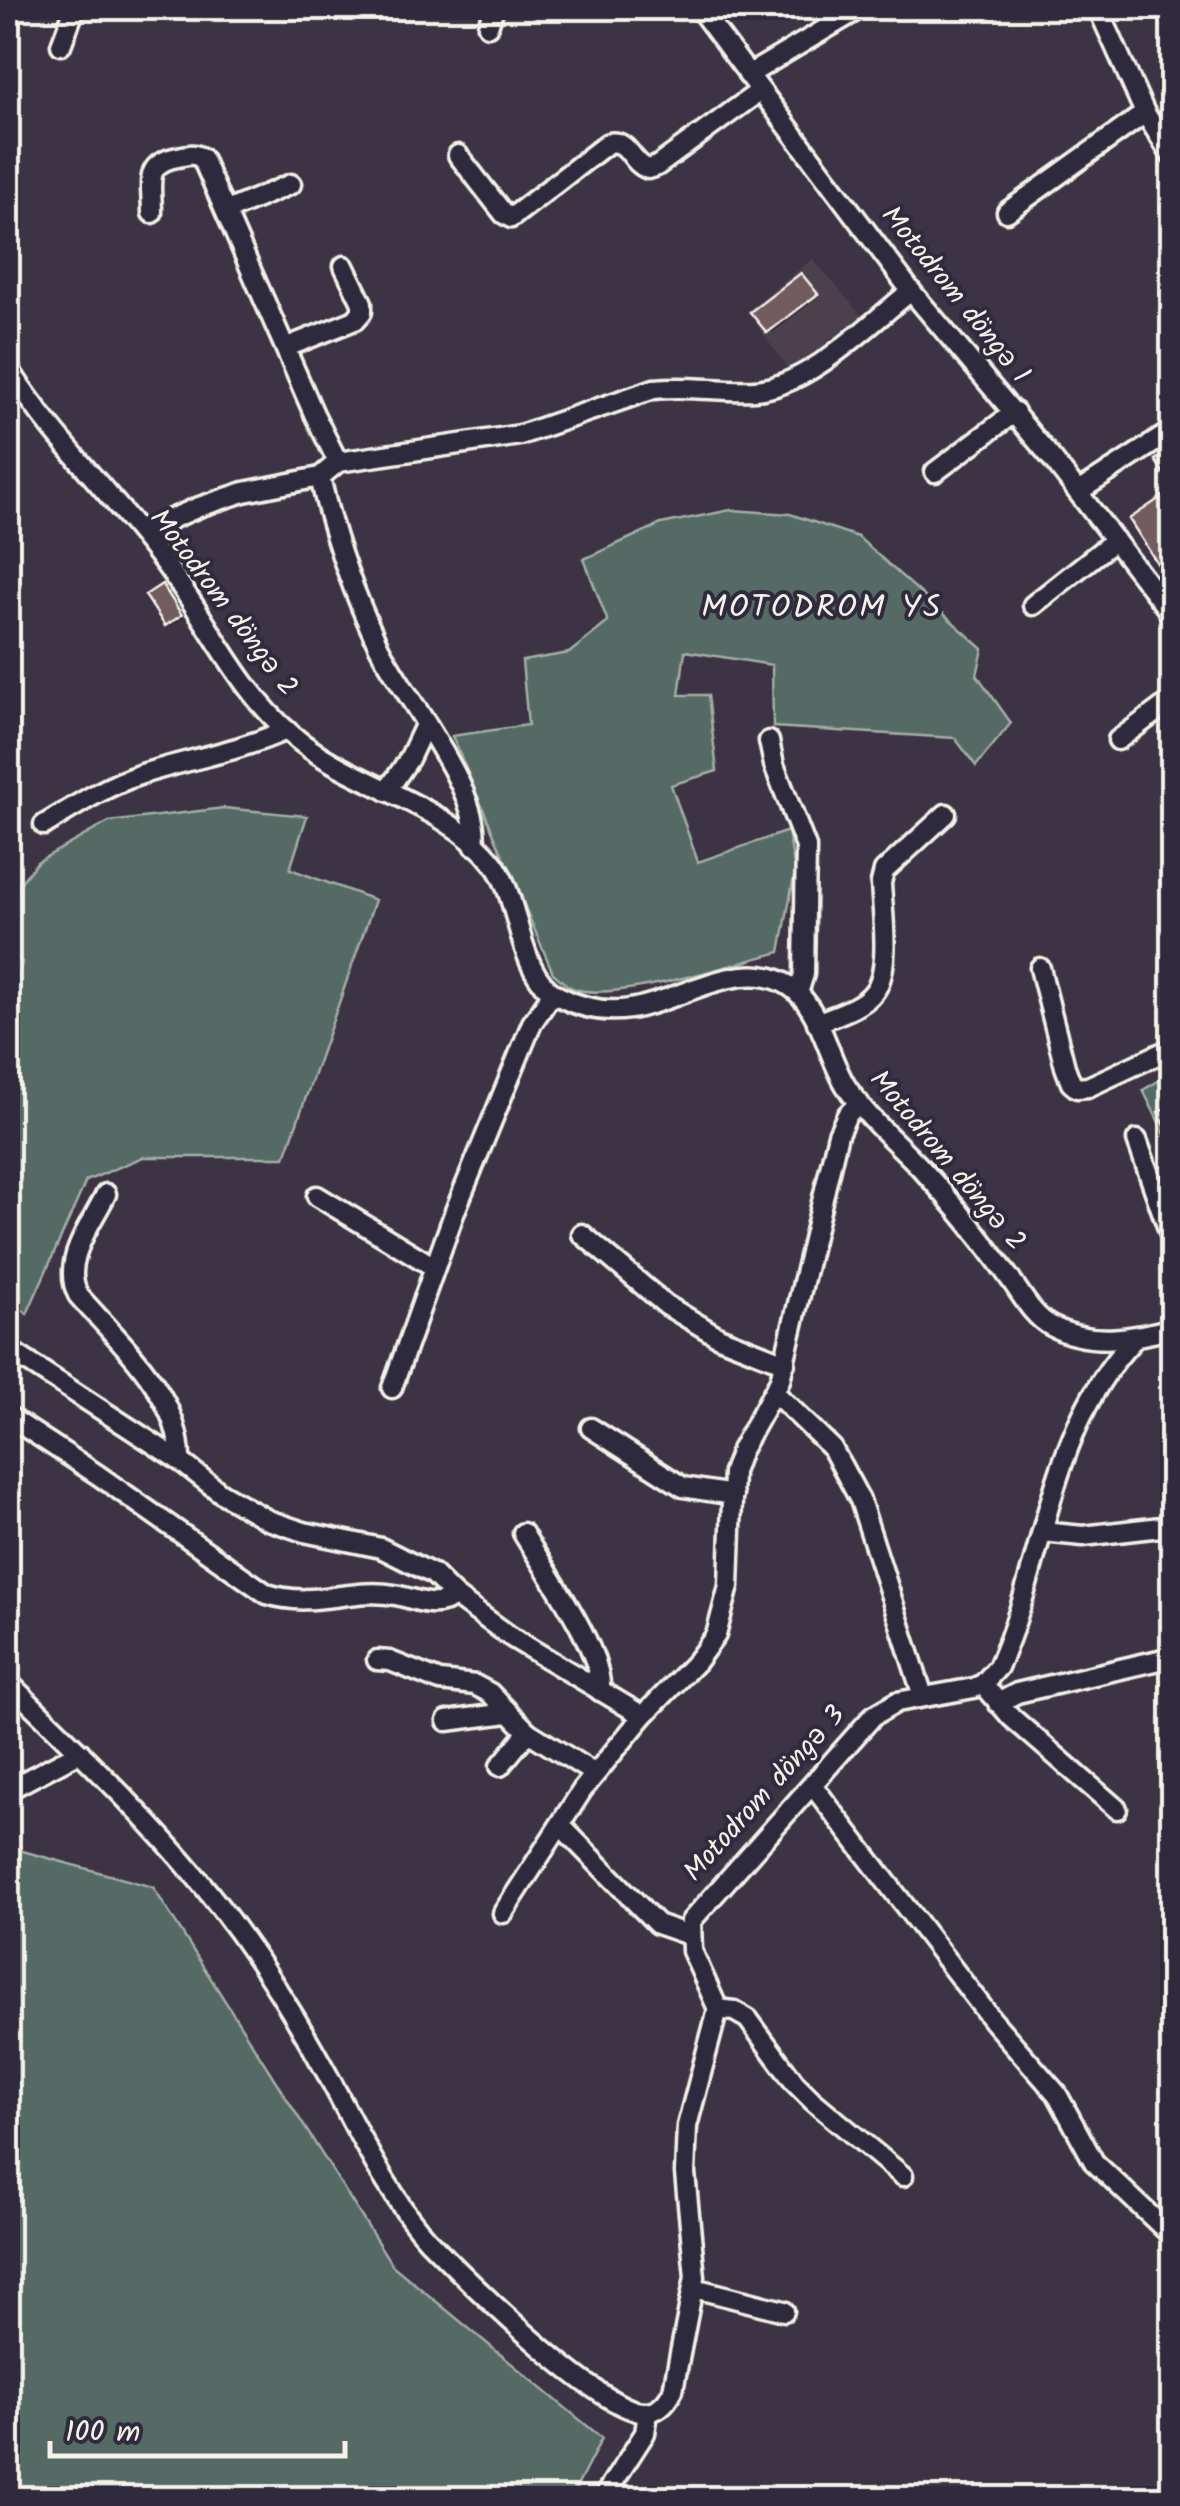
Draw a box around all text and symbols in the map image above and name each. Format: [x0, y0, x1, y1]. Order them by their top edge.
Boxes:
street label: Motodrom döngə 1 [869, 196, 1041, 394]
street label: Motodrom döngə 2 [137, 499, 309, 707]
district label: MOTODROM YS [701, 583, 943, 634]
street label: Motodrom döngə 2 [857, 1060, 1037, 1262]
street label: Motodrom döngə 3 [673, 1695, 857, 1893]
scale bar [50, 2396, 345, 2458]
text: 100 m [65, 2409, 140, 2457]

